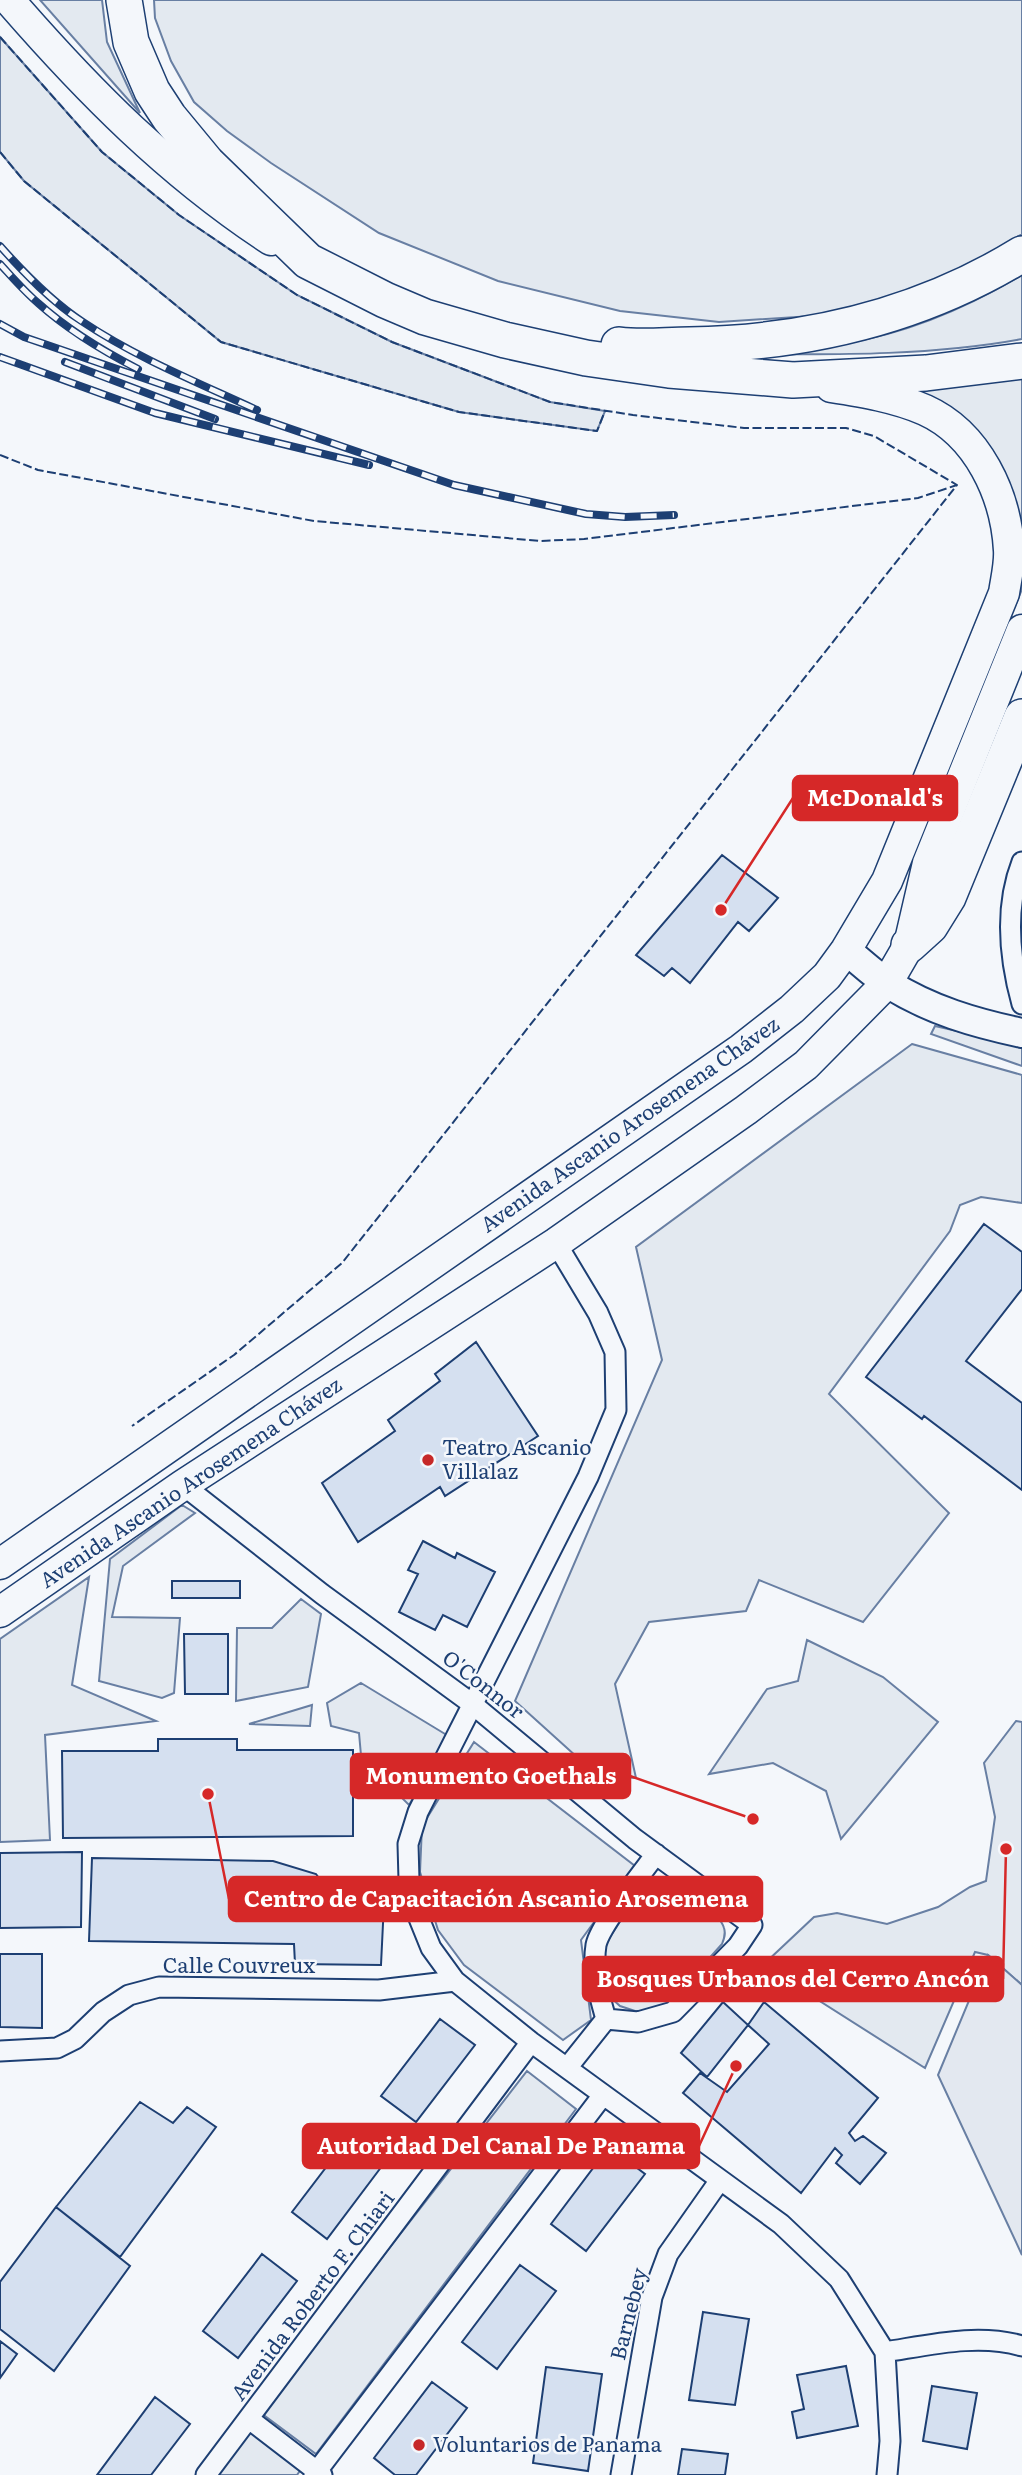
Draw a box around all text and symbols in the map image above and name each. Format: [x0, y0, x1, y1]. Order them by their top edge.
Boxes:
callout: McDonald's [793, 776, 957, 820]
text: McDonald's [807, 779, 943, 813]
street label: Avenida Ascanio Arosemena Chávez [473, 1007, 784, 1238]
street label: Avenida Ascanio Arosemena Chávez [32, 1368, 347, 1594]
place label: Teatro Ascanio Villalaz [442, 1430, 592, 1485]
marker: Teatro Ascanio Villalaz [420, 1452, 436, 1468]
street label: O'Connor [437, 1641, 532, 1725]
callout: Monumento Goethals [351, 1754, 630, 1798]
text: Monumento Goethals [365, 1757, 617, 1791]
callout: Centro de Capacitación Ascanio Arosemena [229, 1877, 762, 1921]
text: Centro de Capacitación Ascanio Arosemena [244, 1880, 749, 1914]
street label: Calle Couvreux [163, 1948, 315, 1979]
callout: Bosques Urbanos del Cerro Ancón [583, 1957, 1003, 2001]
text: Bosques Urbanos del Cerro Ancón [597, 1960, 989, 1994]
callout: Autoridad Del Canal De Panama [303, 2124, 699, 2168]
text: Autoridad Del Canal De Panama [317, 2127, 686, 2161]
street label: Avenida Roberto F. Chiari [222, 2183, 400, 2406]
street label: Barnebey [600, 2263, 653, 2363]
place label: Voluntarios de Panama [433, 2427, 663, 2458]
marker: Voluntarios de Panama [411, 2437, 427, 2453]

